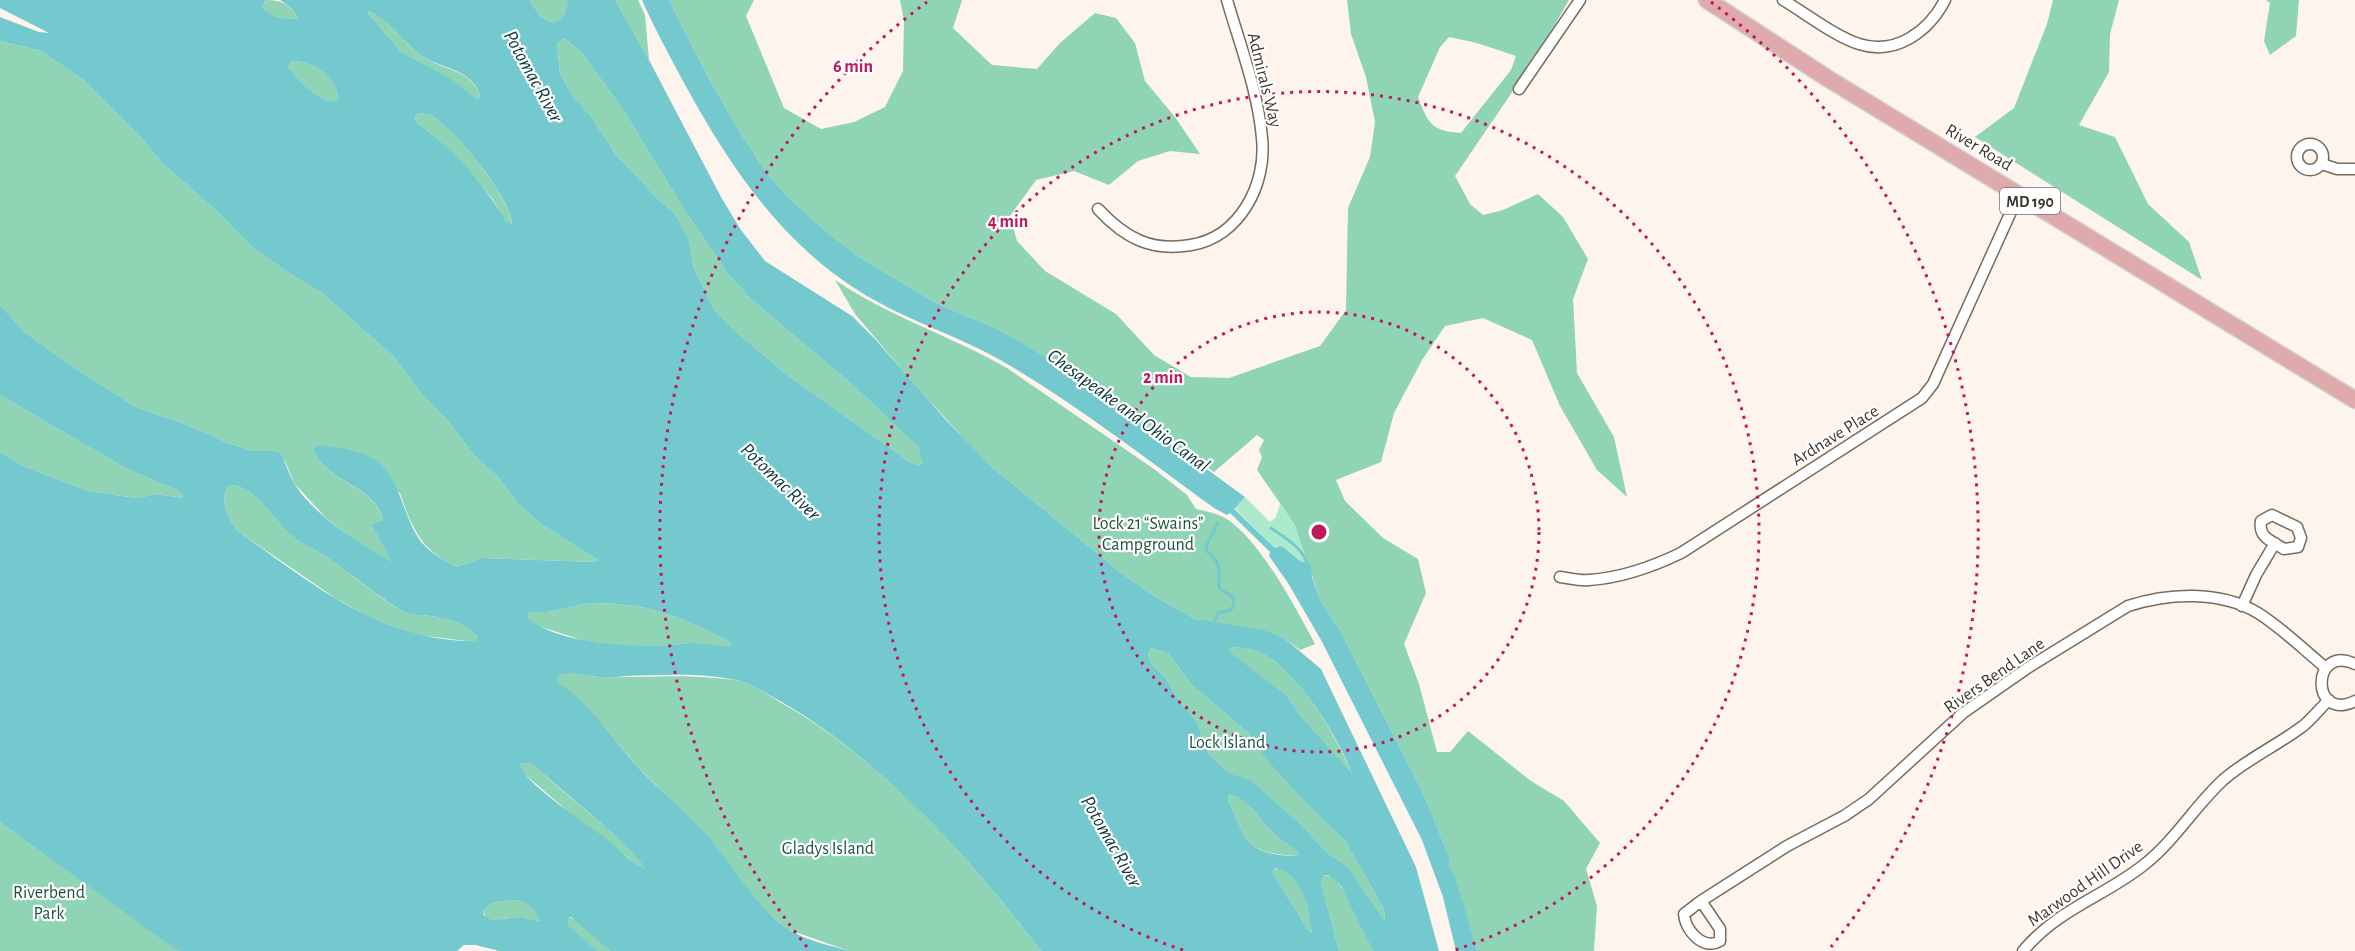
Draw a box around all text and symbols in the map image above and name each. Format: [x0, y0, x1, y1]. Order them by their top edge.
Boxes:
water label: Potomac River [500, 27, 567, 126]
street label: Admirals Way [1244, 31, 1285, 130]
text: 6 min [833, 58, 873, 76]
street label: River Road [1942, 121, 2015, 175]
road number: MD 190 [2000, 188, 2060, 214]
text: 4 min [988, 213, 1028, 231]
water label: Chesapeake and Ohio Canal [1044, 345, 1213, 476]
text: 2 min [1143, 369, 1183, 387]
street label: Ardnave Place [1789, 402, 1882, 470]
water label: Potomac River [737, 439, 824, 525]
park label: Lock 21 “Swains” Campground [1093, 515, 1203, 554]
centre of rings [1309, 522, 1329, 542]
street label: Rivers Bend Lane [1941, 635, 2048, 717]
park label: Lock Island [1189, 734, 1265, 752]
water label: Potomac River [1077, 793, 1145, 891]
street label: Marwood Hill Drive [2025, 837, 2146, 930]
park label: Gladys Island [782, 840, 874, 858]
park label: Riverbend Park [13, 884, 85, 923]

